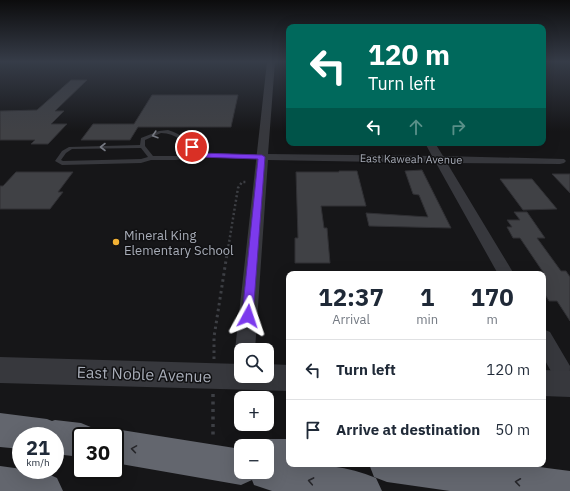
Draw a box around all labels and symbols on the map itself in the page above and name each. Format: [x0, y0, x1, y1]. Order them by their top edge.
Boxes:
one-way arrow [151, 130, 158, 139]
pin [175, 130, 209, 164]
one-way arrow [100, 143, 106, 151]
street label: East Kaweah Avenue [360, 151, 462, 167]
place label: Mineral King Elementary School [124, 227, 234, 259]
marker: Mineral King Elementary School [111, 237, 121, 247]
position arrow [227, 295, 269, 337]
street label: East Noble Avenue [76, 362, 212, 386]
speed limit sign: 30 [72, 427, 124, 479]
one-way arrow [130, 445, 137, 454]
one-way arrow [308, 477, 315, 485]
one-way arrow [514, 478, 521, 487]

